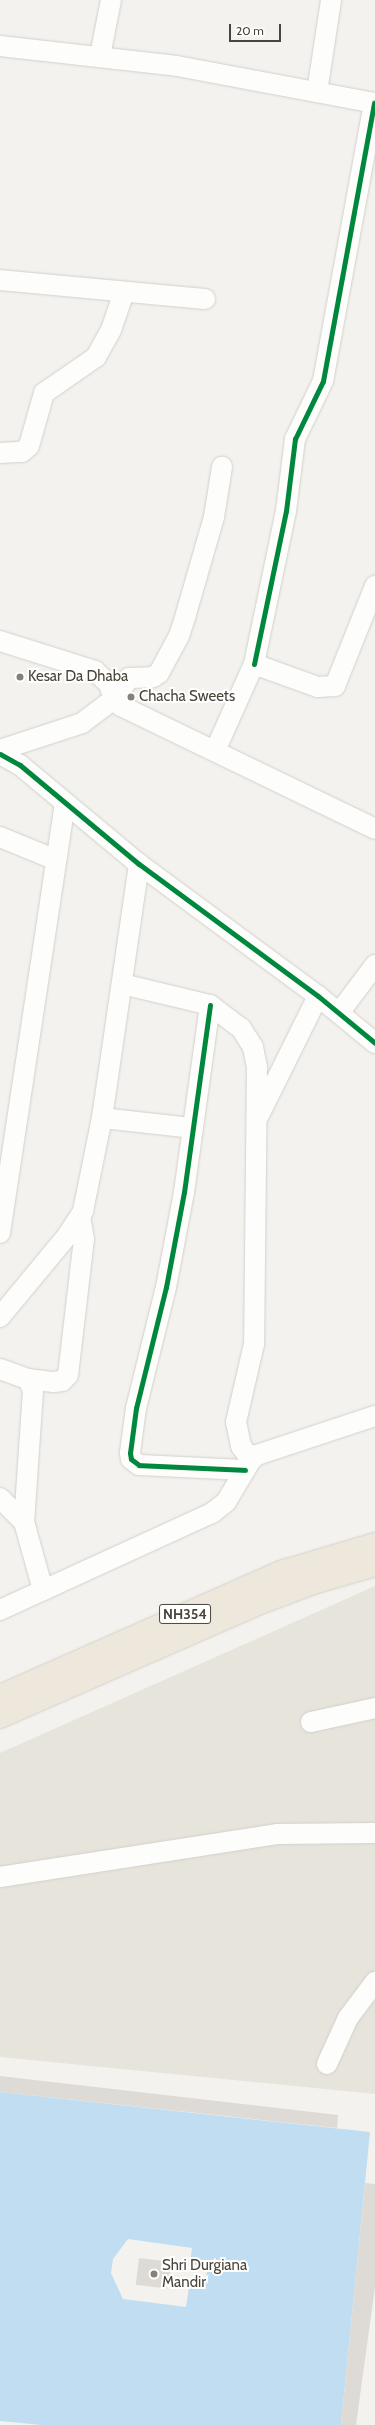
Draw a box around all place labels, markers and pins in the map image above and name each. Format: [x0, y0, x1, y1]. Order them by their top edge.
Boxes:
place label: Kesar Da Dhaba [28, 668, 128, 686]
marker: Kesar Da Dhaba [15, 672, 25, 682]
place label: Chacha Sweets [139, 688, 235, 706]
marker: Chacha Sweets [126, 692, 136, 702]
place label: Shri Durgiana Mandir [162, 2256, 247, 2291]
marker: Shri Durgiana Mandir [149, 2269, 159, 2279]

